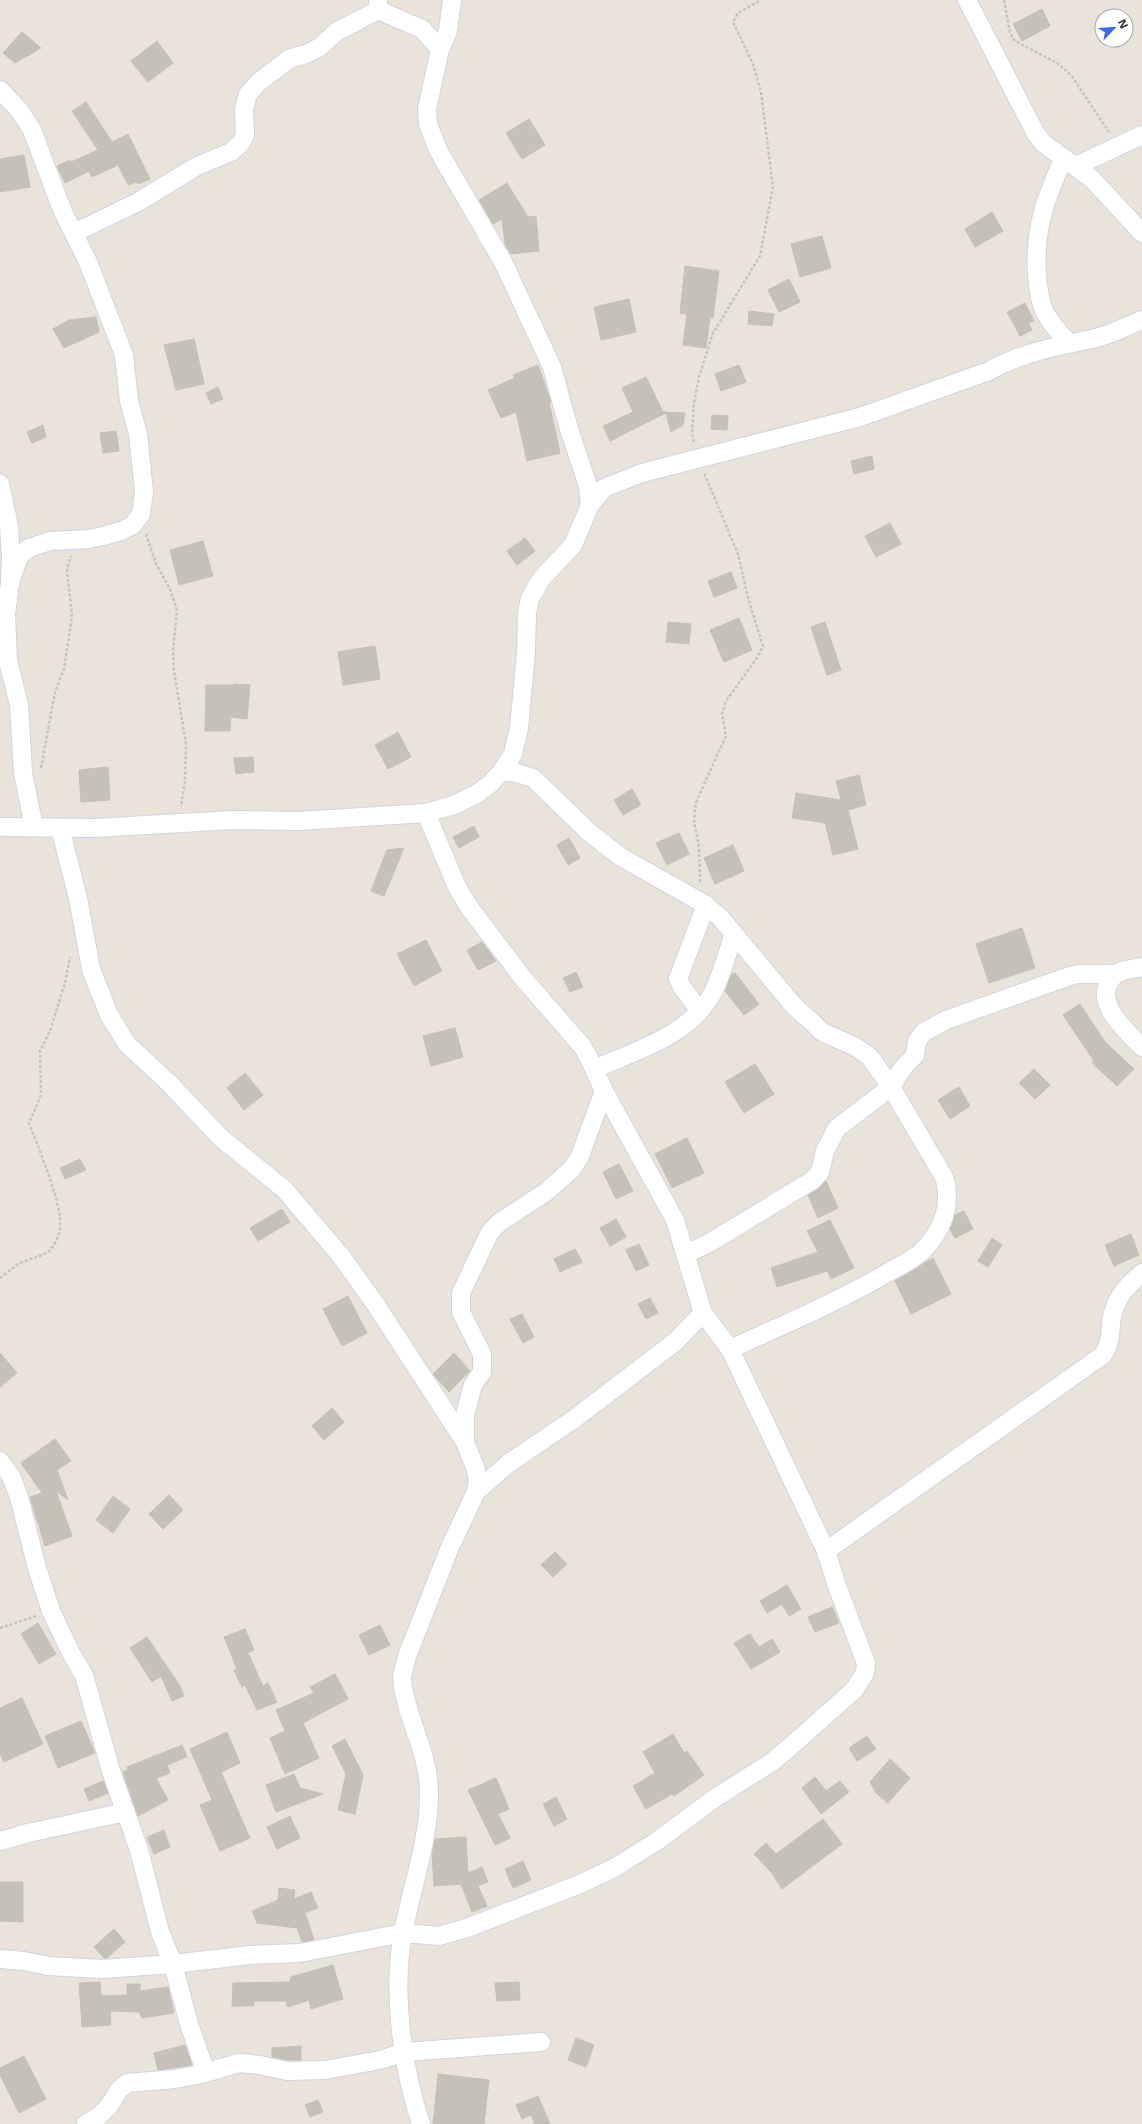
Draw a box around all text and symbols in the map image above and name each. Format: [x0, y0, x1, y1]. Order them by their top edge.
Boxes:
north arrow [1094, 8, 1134, 48]
text: N [1115, 16, 1132, 31]

